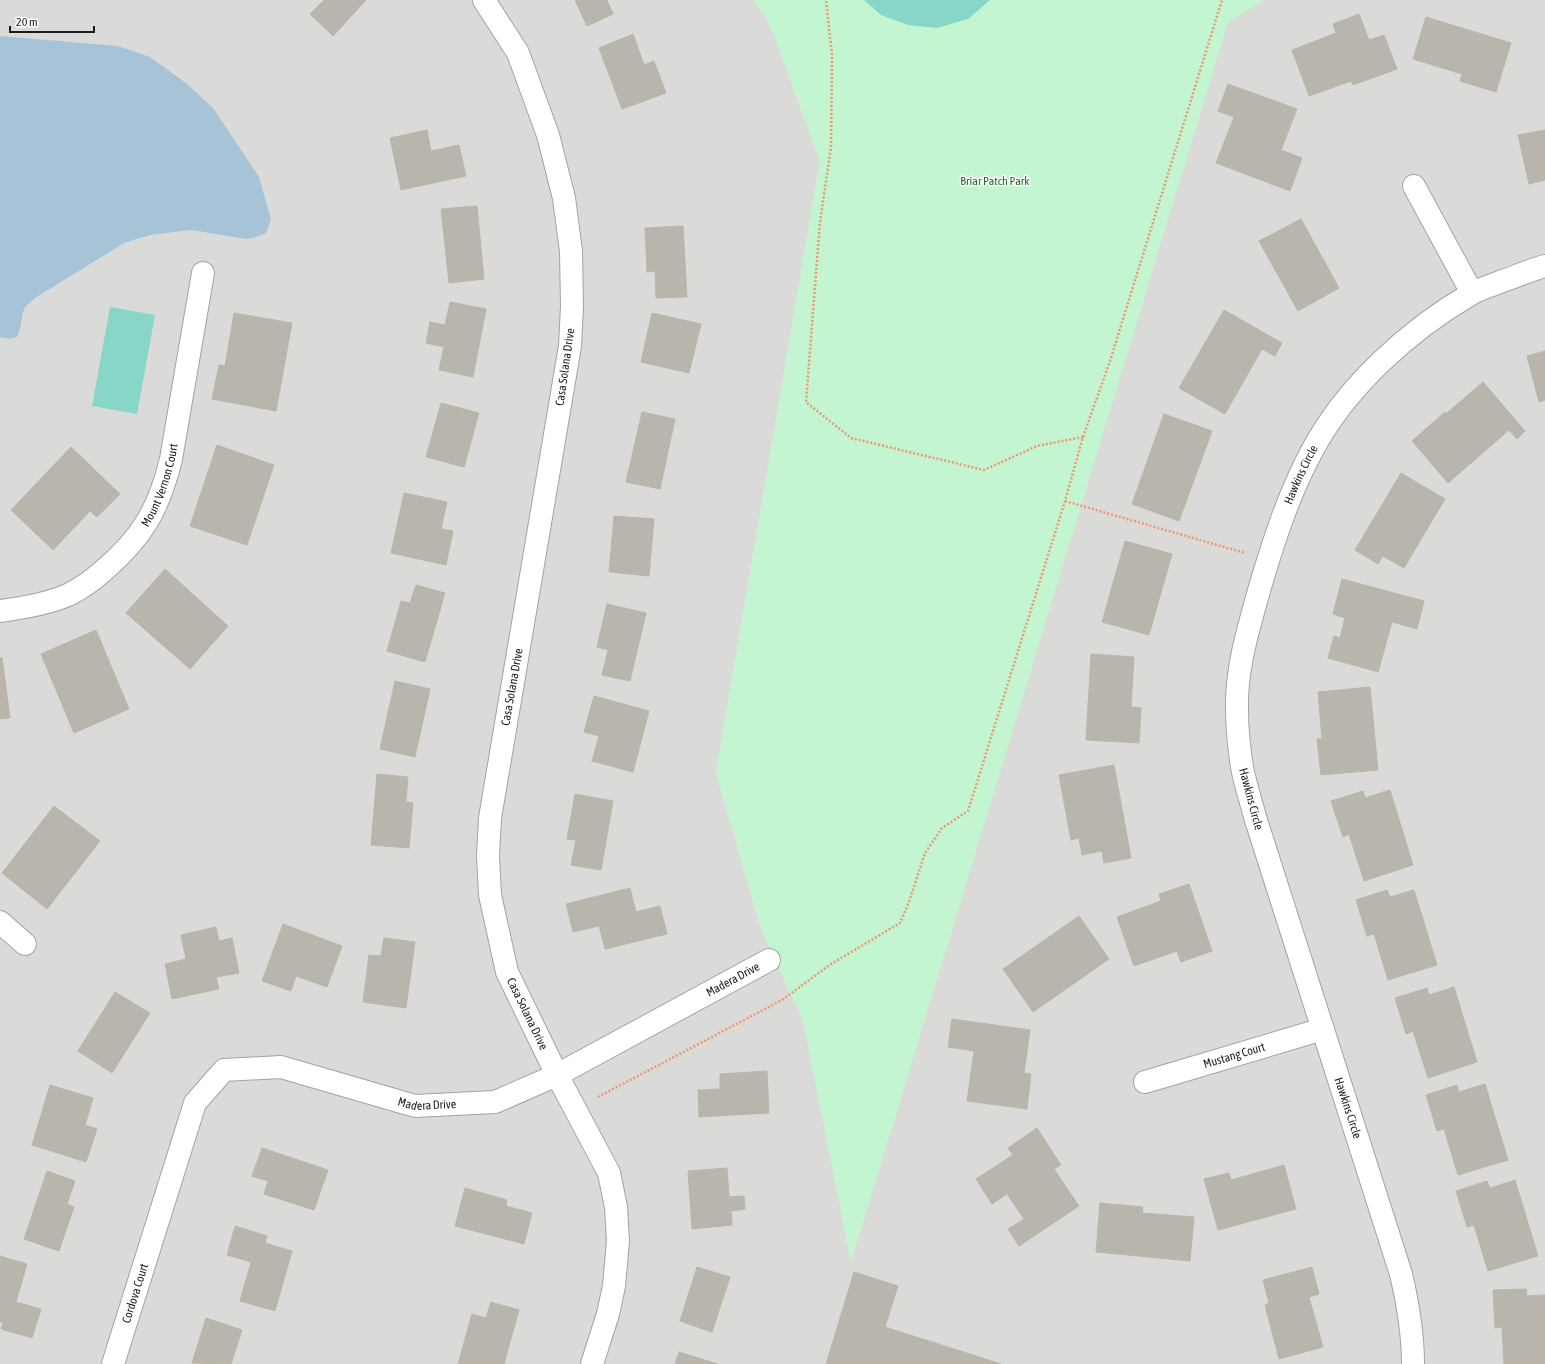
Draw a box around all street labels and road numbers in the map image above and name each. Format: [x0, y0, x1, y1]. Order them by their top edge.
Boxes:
street label: Casa Solana Drive [553, 327, 577, 407]
street label: Mount Vernon Court [138, 442, 181, 529]
street label: Hawkins Circle [1281, 443, 1321, 506]
street label: Casa Solana Drive [498, 647, 526, 727]
street label: Hawkins Circle [1236, 766, 1266, 832]
street label: Madera Drive [704, 959, 762, 1000]
street label: Casa Solana Drive [504, 976, 551, 1052]
street label: Mustang Court [1202, 1040, 1267, 1071]
street label: Hawkins Circle [1331, 1076, 1365, 1140]
street label: Madera Drive [396, 1094, 456, 1113]
street label: Cordova Court [119, 1261, 151, 1325]

